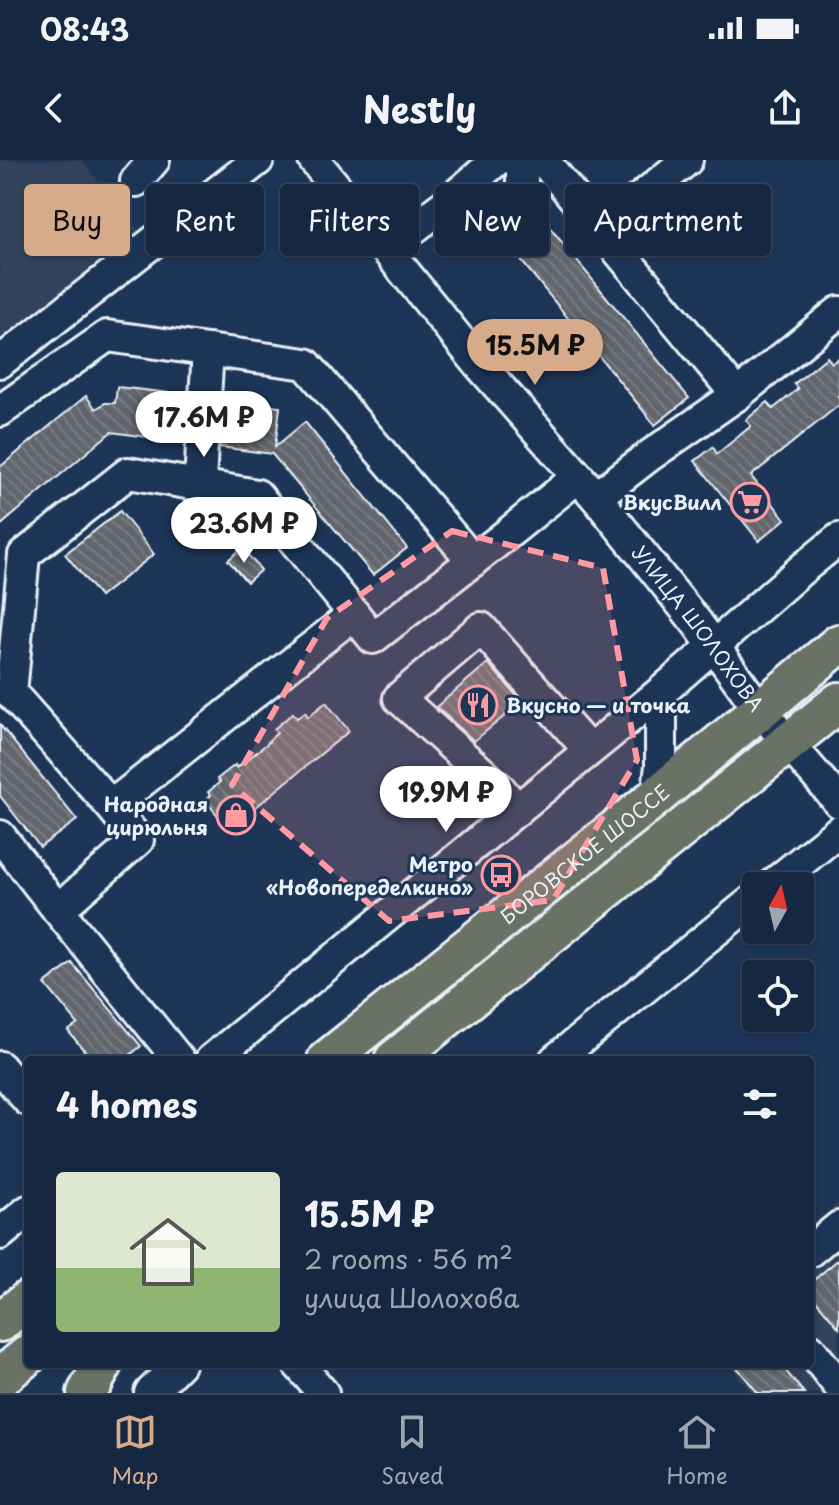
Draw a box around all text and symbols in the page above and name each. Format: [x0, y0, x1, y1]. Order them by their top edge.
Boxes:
text: 08:43 [40, 6, 129, 51]
text: Nestly [363, 81, 476, 135]
icon: back [32, 86, 76, 130]
icon: share [763, 86, 807, 130]
chip: Buy [24, 184, 130, 256]
chip: Rent [146, 184, 264, 256]
chip: Filters [280, 184, 419, 256]
chip: New [435, 184, 549, 256]
chip: Apartment [565, 184, 771, 256]
pin: 15.5M ₽ [461, 319, 609, 387]
text: 15.5M ₽ [485, 325, 585, 364]
pin: 17.6M ₽ [130, 391, 278, 459]
text: 17.6M ₽ [153, 397, 255, 436]
supermarket icon: ВкусВилл [729, 481, 771, 523]
place label: ВкусВилл [623, 487, 722, 517]
pin: 23.6M ₽ [170, 497, 318, 565]
text: 23.6M ₽ [189, 503, 299, 542]
street label: УЛИЦА ШОЛОХОВА [625, 539, 771, 718]
restaurant icon: Вкусно — и точка [457, 684, 499, 726]
place label: Вкусно — и точка [506, 690, 691, 720]
pin: 19.9M ₽ [372, 766, 520, 834]
text: 19.9M ₽ [398, 772, 494, 811]
street label: БОРОВСКОЕ ШОССЕ [494, 777, 676, 931]
place label: Народная цирюльня [104, 789, 208, 842]
shop icon: Народная цирюльня [215, 794, 257, 836]
place label: Метро «Новопеределкино» [266, 849, 473, 902]
bus stop icon: Метро «Новопеределкино» [480, 854, 522, 896]
north arrow [742, 872, 814, 944]
map controls [742, 872, 814, 1032]
button: locate [742, 960, 814, 1032]
text: 4 homes [56, 1078, 198, 1130]
icon: filters [738, 1082, 782, 1126]
text: 15.5M ₽ [304, 1187, 435, 1239]
icon: home [120, 1204, 216, 1300]
text: 2 rooms · 56 m² [304, 1239, 513, 1278]
text: улица Шолохова [304, 1278, 519, 1317]
tab: Map [111, 1410, 158, 1491]
tab: Saved [381, 1410, 444, 1491]
tab: Home [666, 1410, 728, 1491]

